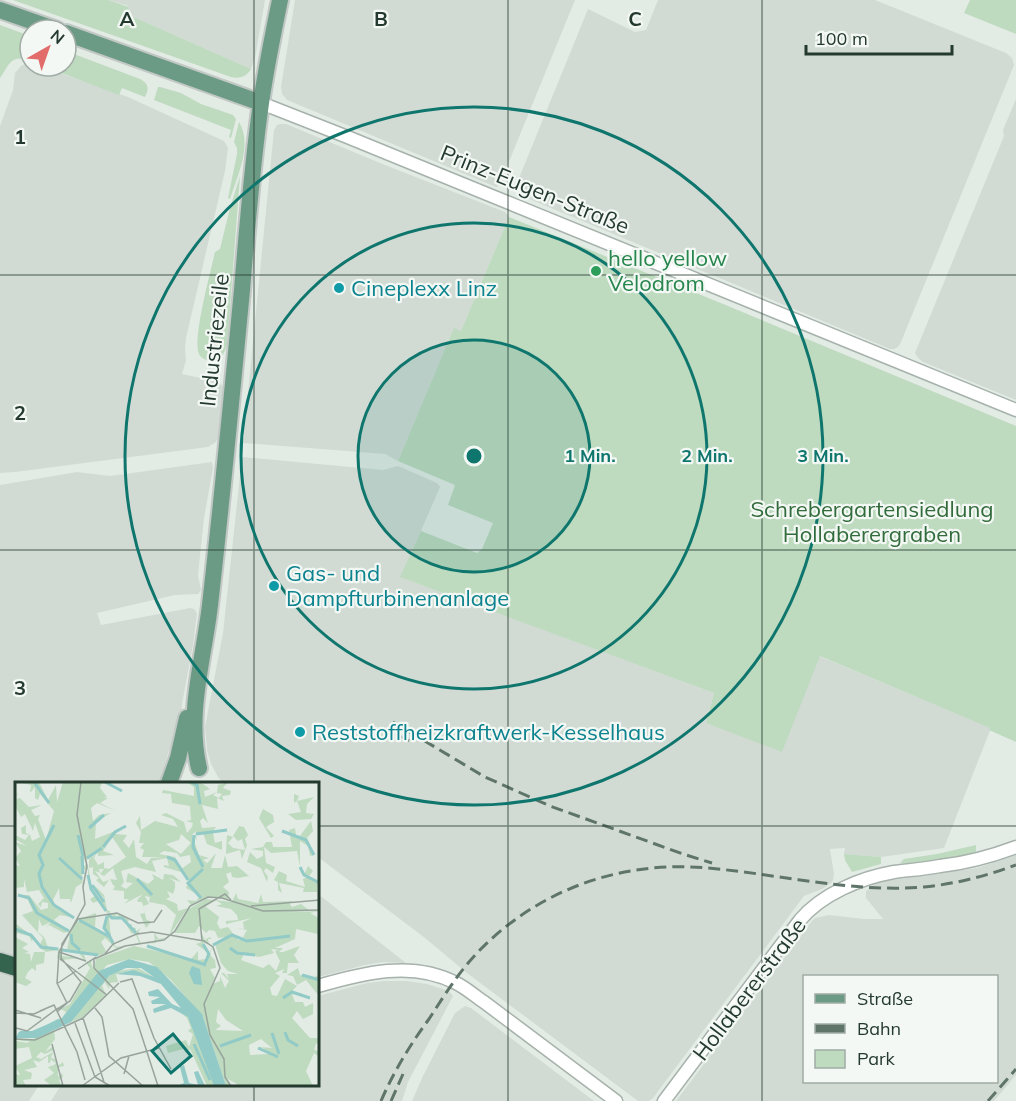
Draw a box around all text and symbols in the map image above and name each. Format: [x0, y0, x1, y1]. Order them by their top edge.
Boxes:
text: A [120, 6, 135, 31]
text: B [374, 6, 388, 31]
text: C [628, 6, 642, 31]
north arrow [18, 18, 78, 78]
scale bar [806, 18, 952, 56]
text: N [47, 25, 69, 48]
text: 100 m [815, 27, 868, 50]
text: 1 [14, 124, 26, 149]
street label: Prinz-Eugen-Straße [436, 138, 634, 240]
place label: hello yellow Velodrom [608, 244, 727, 297]
marker: hello yellow Velodrom [589, 264, 603, 278]
street label: Industriezeile [193, 272, 235, 408]
place label: Cineplexx Linz [351, 274, 497, 302]
marker: Cineplexx Linz [332, 281, 346, 295]
text: 2 [14, 400, 26, 425]
text: 1 Min. [564, 444, 616, 467]
text: 2 Min. [681, 444, 733, 467]
text: 3 Min. [797, 444, 849, 467]
centre of rings [464, 446, 484, 466]
park label: Schrebergartensiedlung Hollaberergraben [750, 495, 994, 548]
place label: Gas- und Dampfturbinenanlage [286, 559, 509, 612]
marker: Gas- und Dampfturbinenanlage [267, 579, 281, 593]
text: 3 [14, 675, 26, 700]
place label: Reststoffheizkraftwerk-Kesselhaus [312, 718, 665, 746]
marker: Reststoffheizkraftwerk-Kesselhaus [293, 725, 307, 739]
inset map [15, 782, 320, 1086]
street label: Hollabererstraße [686, 912, 812, 1066]
legend [803, 975, 998, 1083]
text: Straße [857, 987, 913, 1010]
text: Bahn [857, 1017, 901, 1040]
text: Park [857, 1047, 896, 1070]

